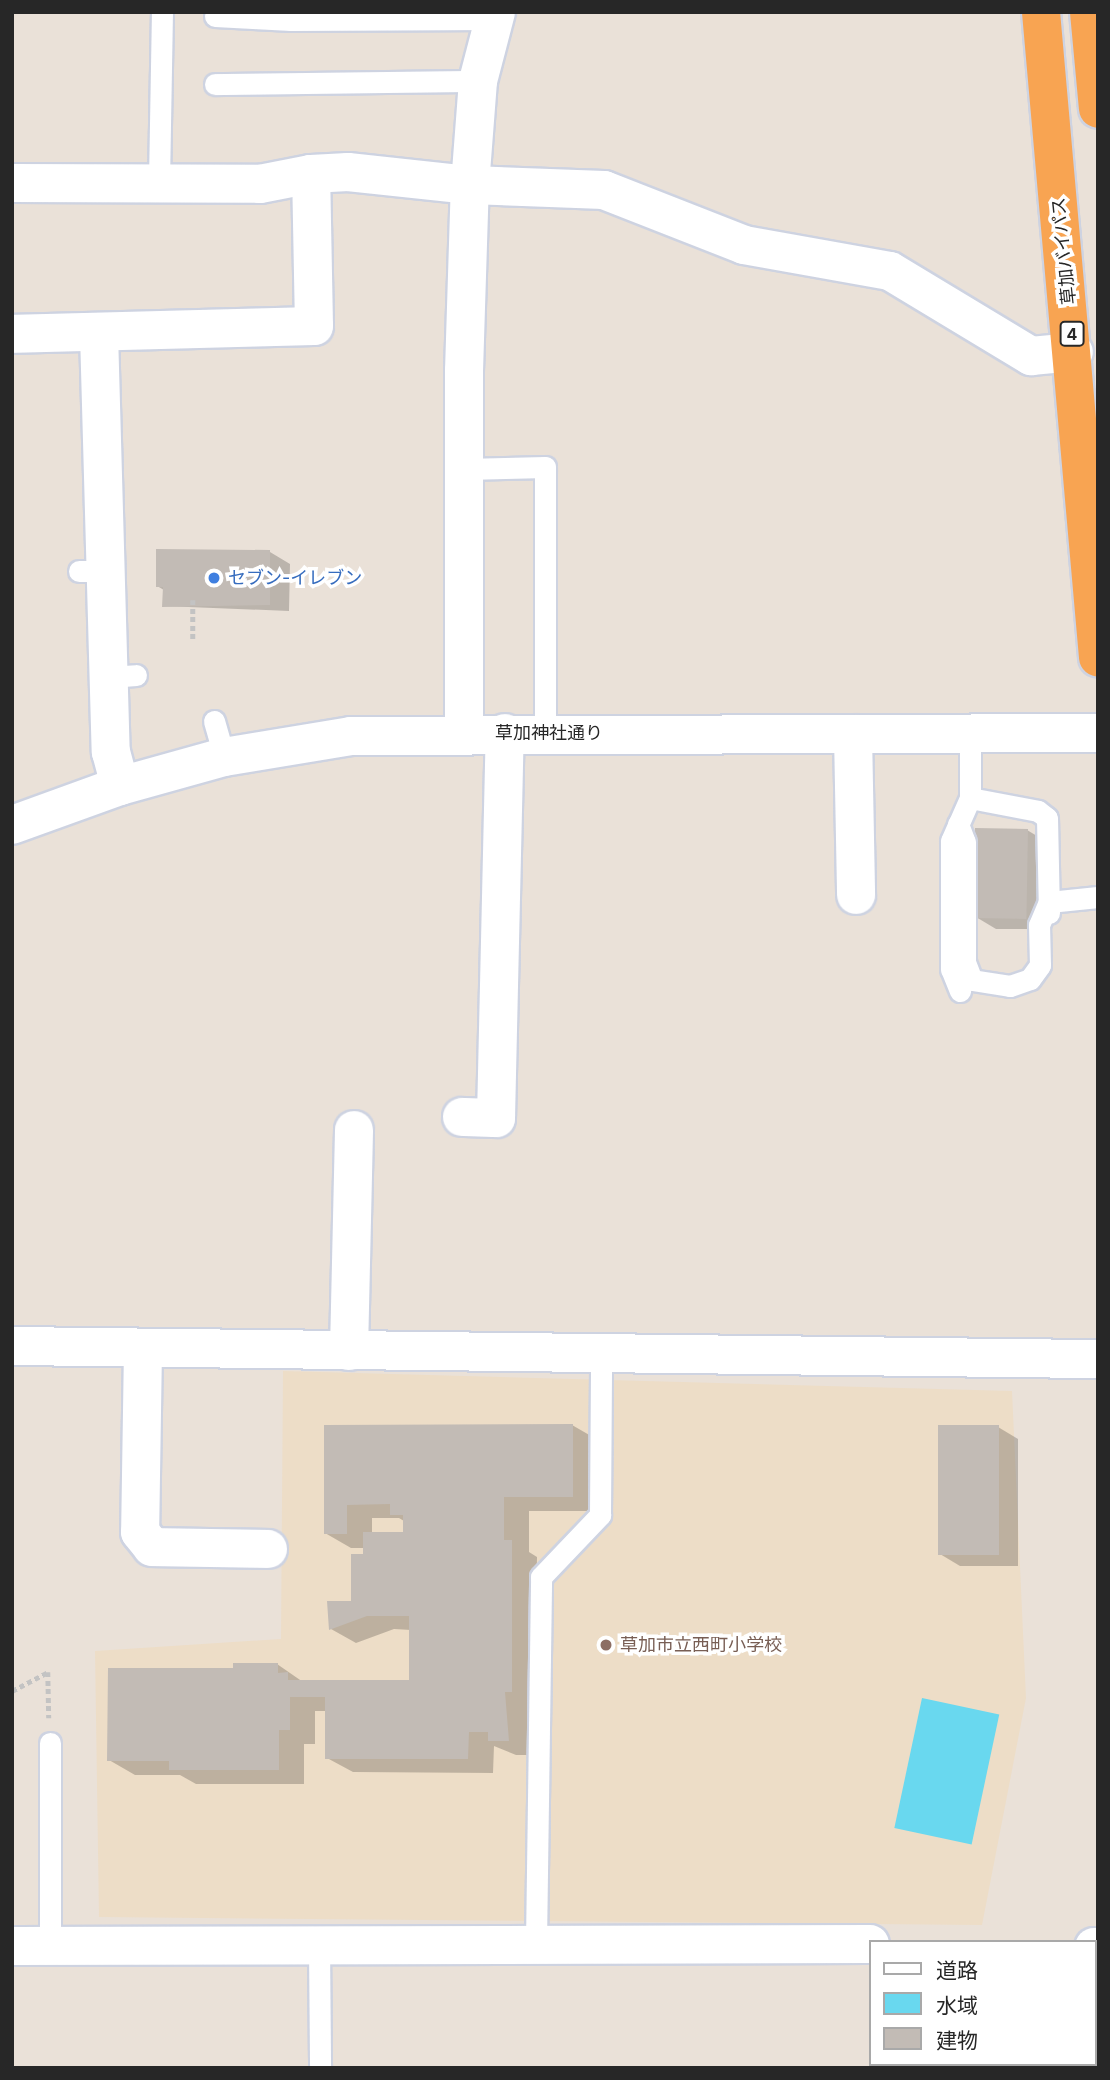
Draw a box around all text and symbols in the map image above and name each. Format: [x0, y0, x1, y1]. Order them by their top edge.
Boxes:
street label: 草加バイパス [1048, 196, 1080, 306]
road number: 4 [1058, 322, 1086, 346]
place label: セブン-イレブン [228, 567, 362, 589]
marker: セブン-イレブン [206, 570, 222, 586]
street label: 草加神社通り [495, 722, 603, 744]
place label: 草加市立西町小学校 [620, 1634, 782, 1656]
marker: 草加市立西町小学校 [598, 1637, 614, 1653]
legend [869, 1940, 1096, 2066]
text: 道路 [936, 1958, 978, 1983]
text: 水域 [936, 1993, 978, 2018]
text: 建物 [936, 2028, 978, 2053]

